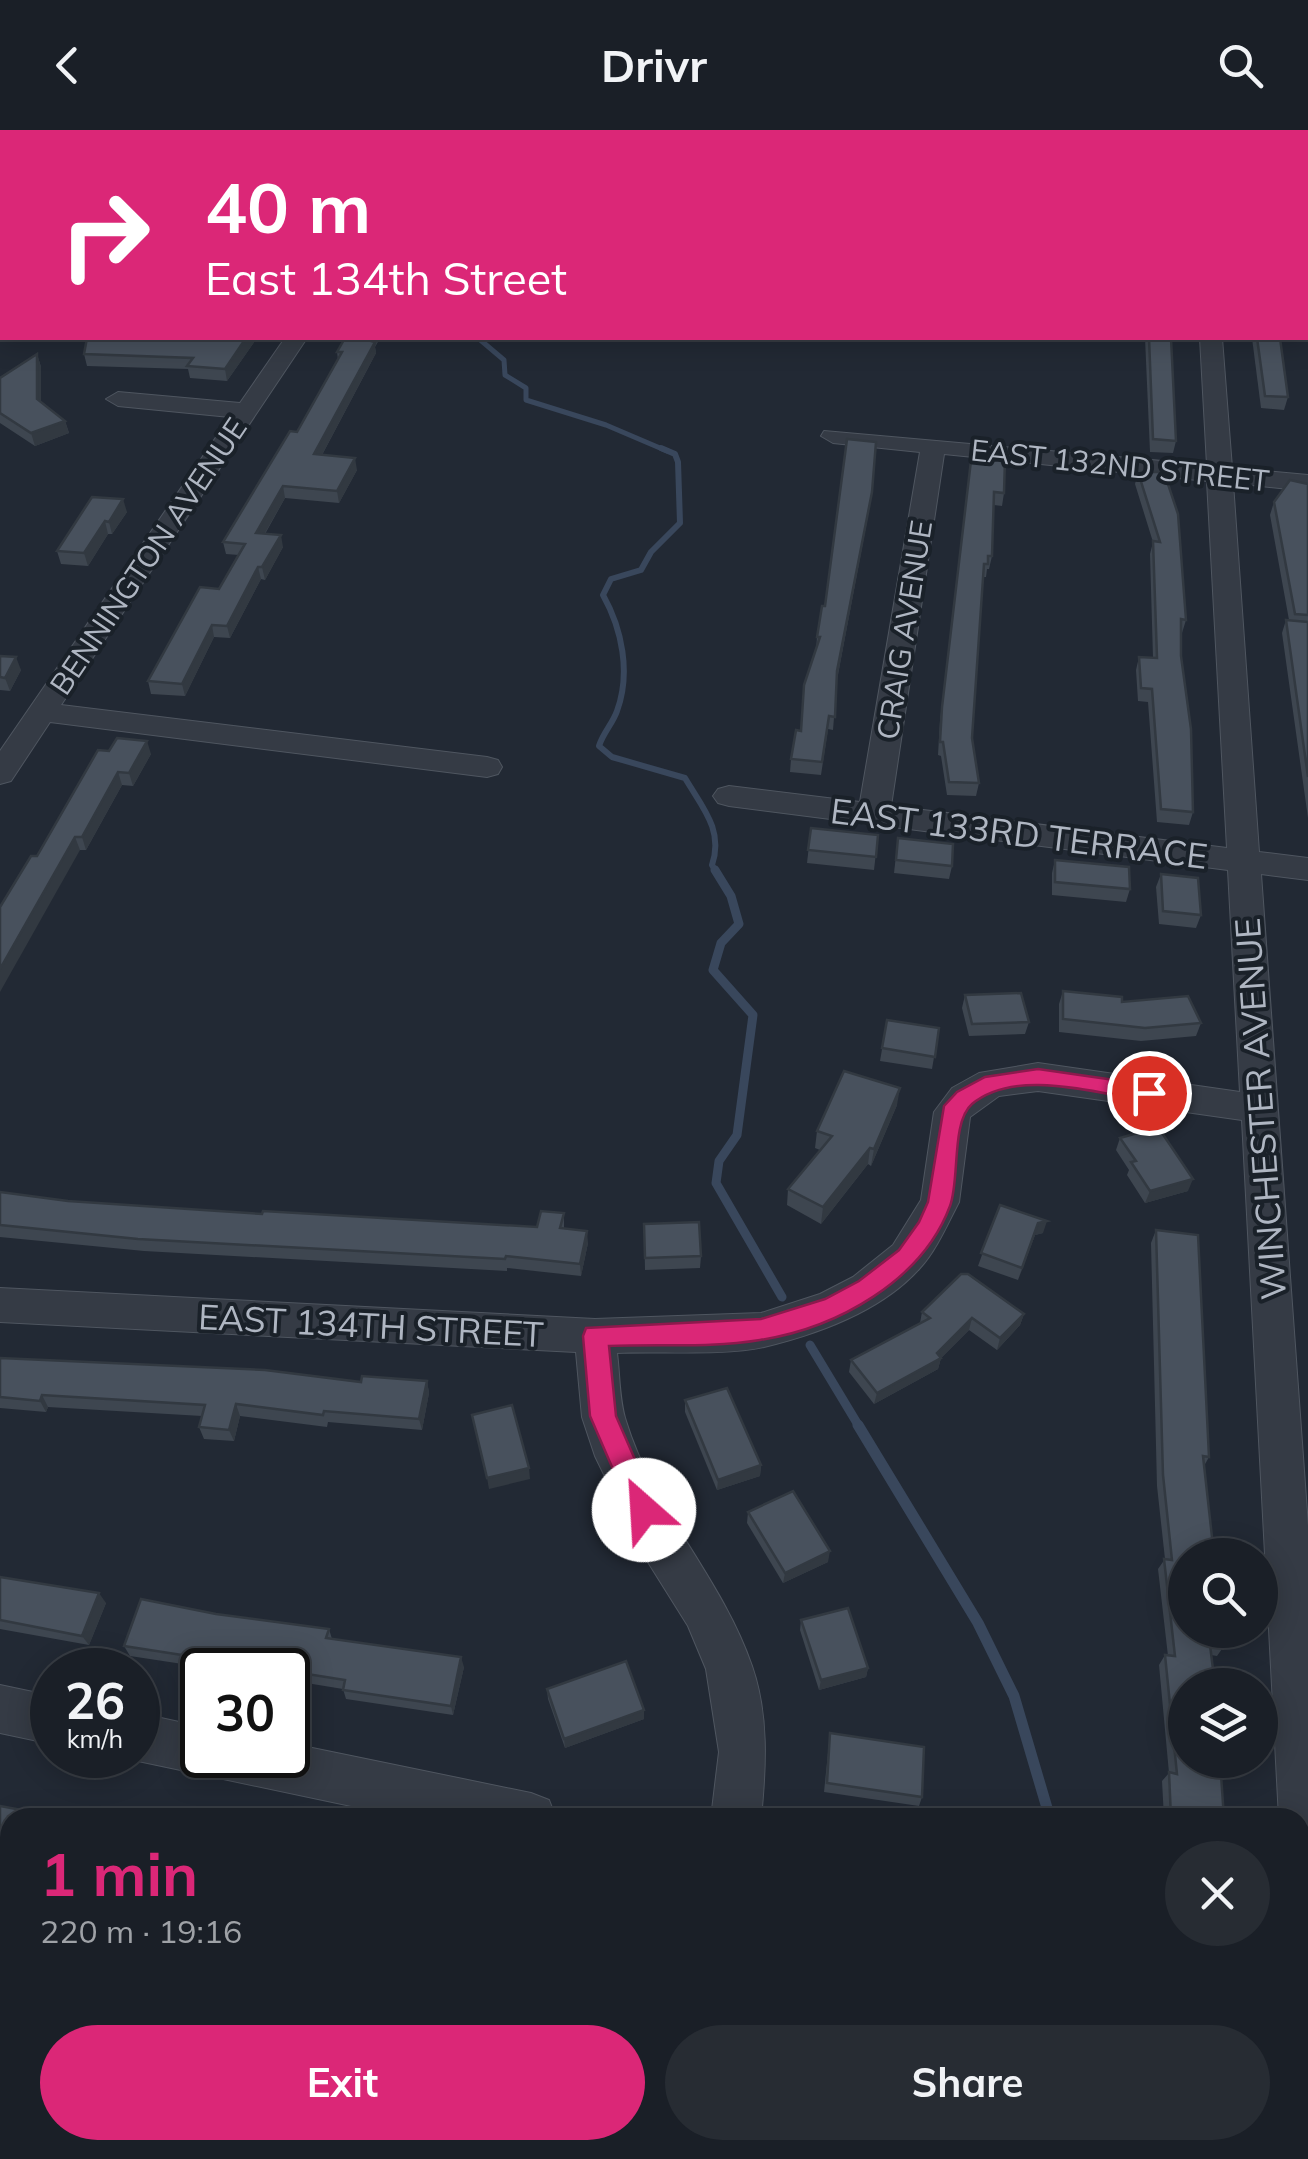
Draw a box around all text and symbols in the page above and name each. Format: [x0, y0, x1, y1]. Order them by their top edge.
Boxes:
text: Drivr [601, 37, 707, 93]
icon: back [40, 38, 95, 93]
icon: search [1213, 38, 1268, 93]
text: 40 m [205, 163, 371, 251]
icon: right [40, 170, 170, 300]
text: East 134th Street [205, 250, 567, 306]
street label: BENNINGTON AVENUE [41, 410, 255, 702]
street label: EAST 132ND STREET [969, 430, 1271, 500]
street label: CRAIG AVENUE [868, 518, 940, 742]
street label: EAST 133RD TERRACE [828, 788, 1210, 878]
street label: WINCHESTER AVENUE [1225, 917, 1295, 1301]
pin [1107, 1051, 1192, 1136]
icon: arrive [1122, 1066, 1177, 1121]
street label: EAST 134TH STREET [197, 1294, 545, 1356]
position arrow [592, 1458, 696, 1562]
map controls [1168, 1538, 1278, 1778]
button: search [1168, 1538, 1278, 1648]
speed limit sign: 30 [180, 1648, 310, 1778]
button: layers [1168, 1668, 1278, 1778]
text: 26 [65, 1669, 125, 1732]
text: km/h [67, 1723, 123, 1754]
text: 1 min [40, 1836, 198, 1911]
button: close [1165, 1841, 1270, 1946]
text: 220 m · 19:16 [40, 1911, 242, 1951]
button: Exit [40, 2025, 645, 2140]
button: Share [665, 2025, 1270, 2140]

